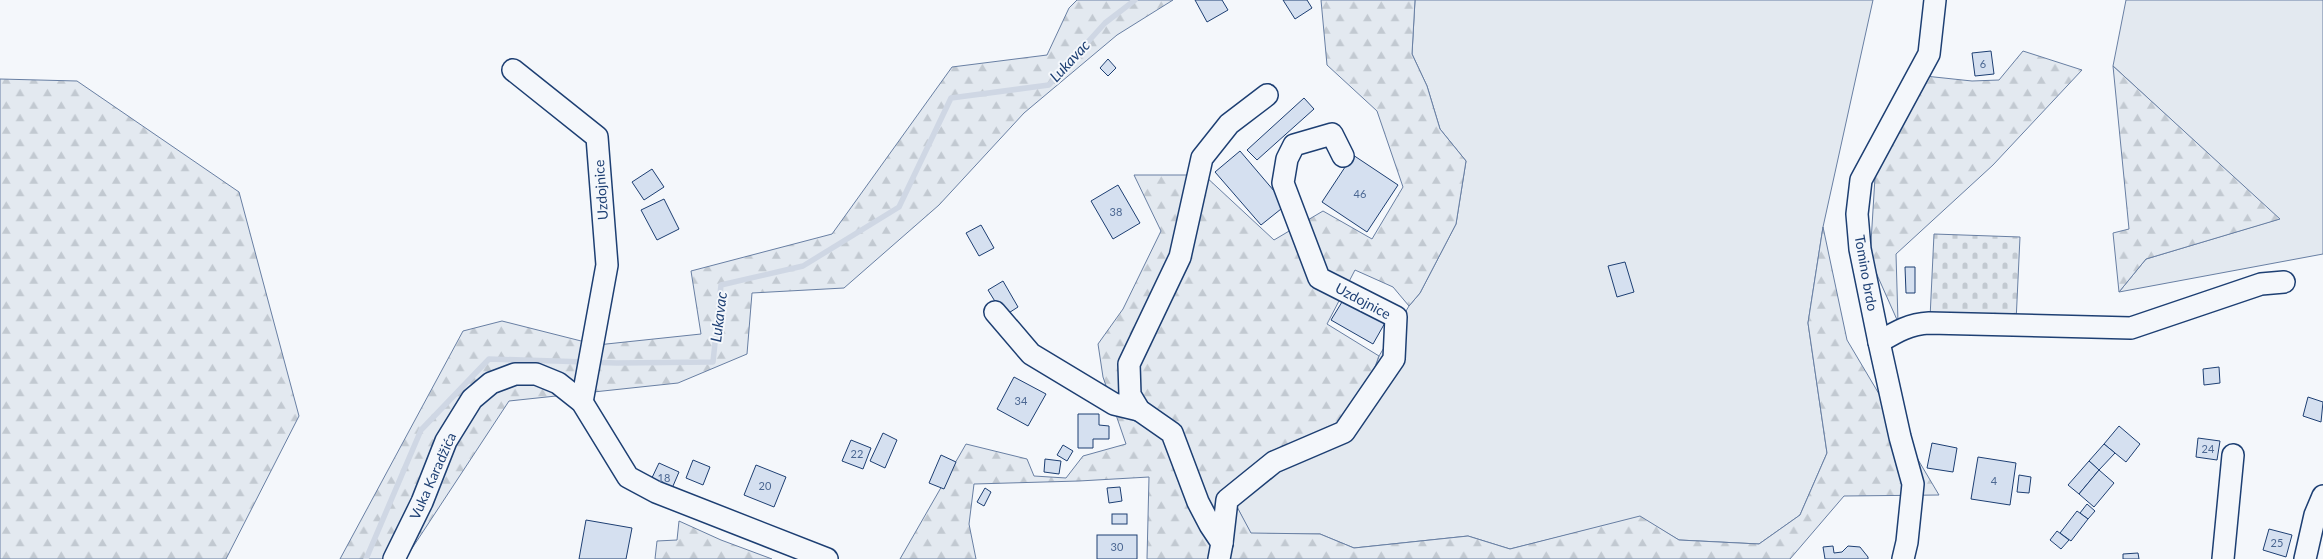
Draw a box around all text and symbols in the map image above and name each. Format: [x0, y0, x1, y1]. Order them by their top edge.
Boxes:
water label: Lukavac [1045, 36, 1093, 85]
house number: 6 [1980, 57, 1986, 70]
street label: Uzdojnice [590, 159, 611, 221]
house number: 46 [1354, 187, 1366, 200]
house number: 38 [1110, 205, 1122, 218]
street label: Tomino brdo [1851, 233, 1882, 312]
street label: Uzdojnice [1333, 279, 1394, 322]
water label: Lukavac [706, 291, 730, 343]
house number: 34 [1015, 394, 1028, 407]
street label: Vuka Karadžića [406, 430, 459, 522]
house number: 24 [2202, 442, 2215, 455]
house number: 22 [851, 447, 863, 460]
house number: 18 [658, 471, 670, 484]
house number: 4 [1991, 474, 1998, 487]
house number: 20 [759, 479, 772, 492]
house number: 25 [2271, 536, 2283, 549]
house number: 30 [1111, 540, 1124, 553]

